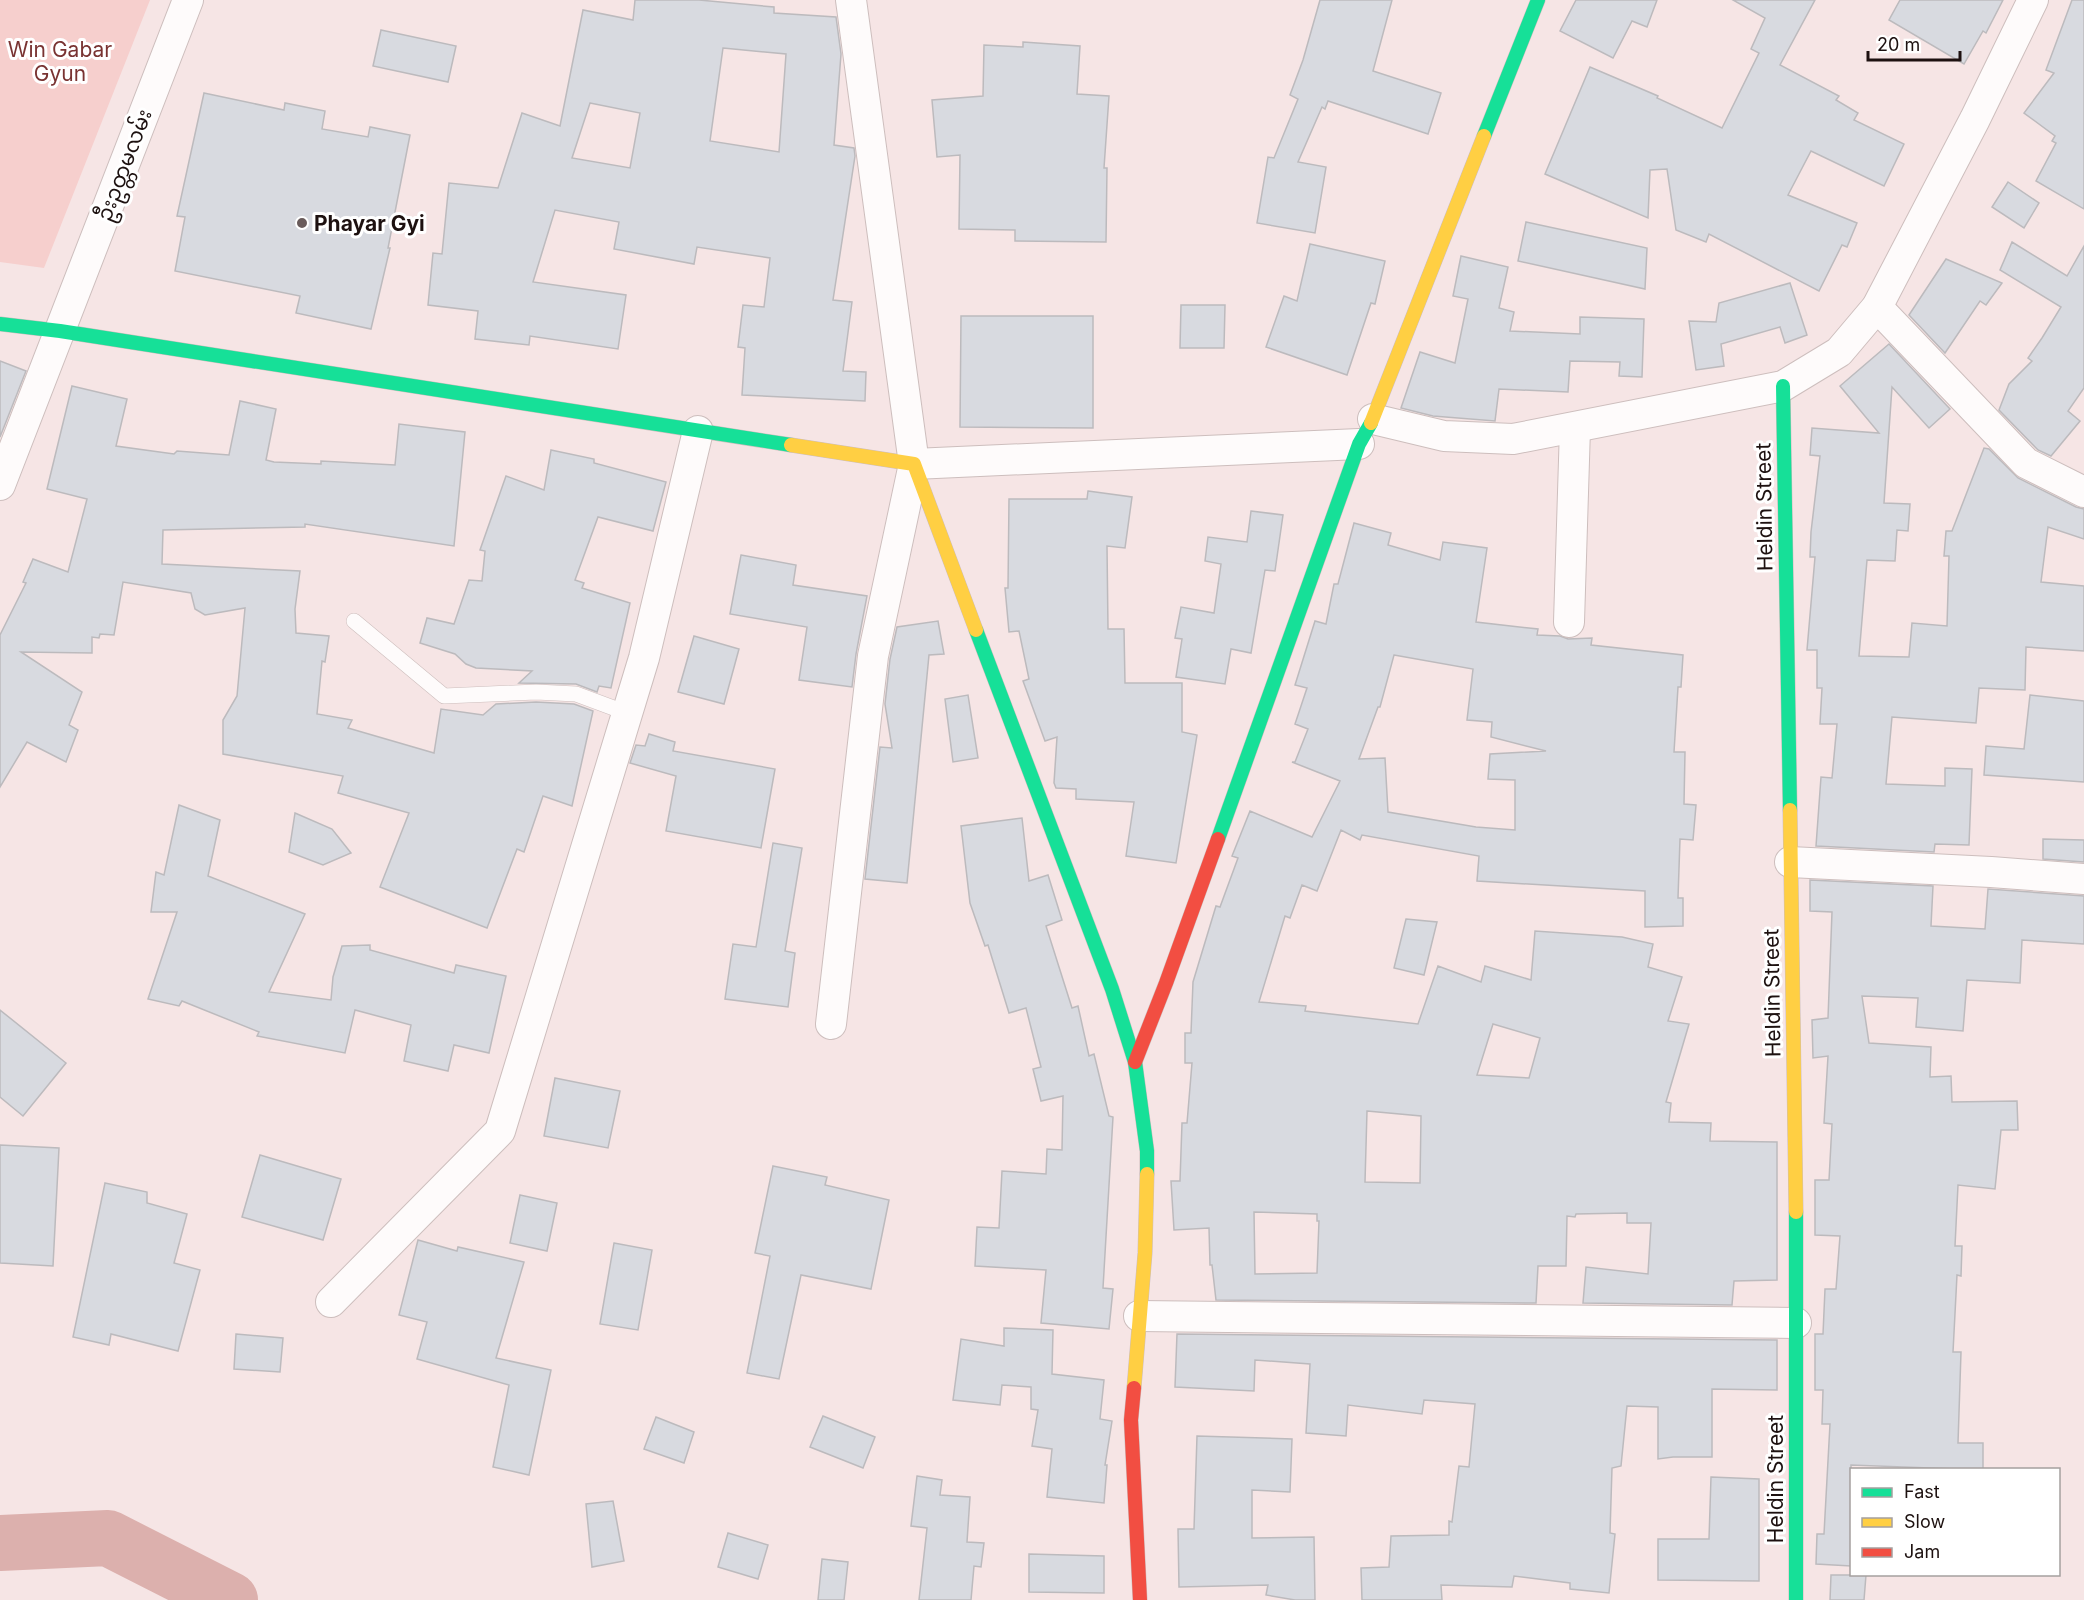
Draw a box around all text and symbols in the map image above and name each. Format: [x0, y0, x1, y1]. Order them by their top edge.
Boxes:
scale bar [1868, 24, 1960, 62]
text: 20 m [1877, 34, 1920, 55]
park label: Win Gabar Gyun [8, 37, 112, 86]
street label: ဦးဥတ္တမလမ်း [88, 104, 161, 226]
place label: Phayar Gyi [314, 211, 425, 236]
marker: Phayar Gyi [295, 216, 309, 230]
street label: Heldin Street [1750, 442, 1778, 571]
street label: Heldin Street [1758, 928, 1786, 1057]
street label: Heldin Street [1763, 1415, 1788, 1543]
legend [1850, 1468, 2060, 1576]
text: Fast [1904, 1481, 1940, 1502]
text: Slow [1904, 1511, 1945, 1532]
text: Jam [1904, 1541, 1940, 1562]

